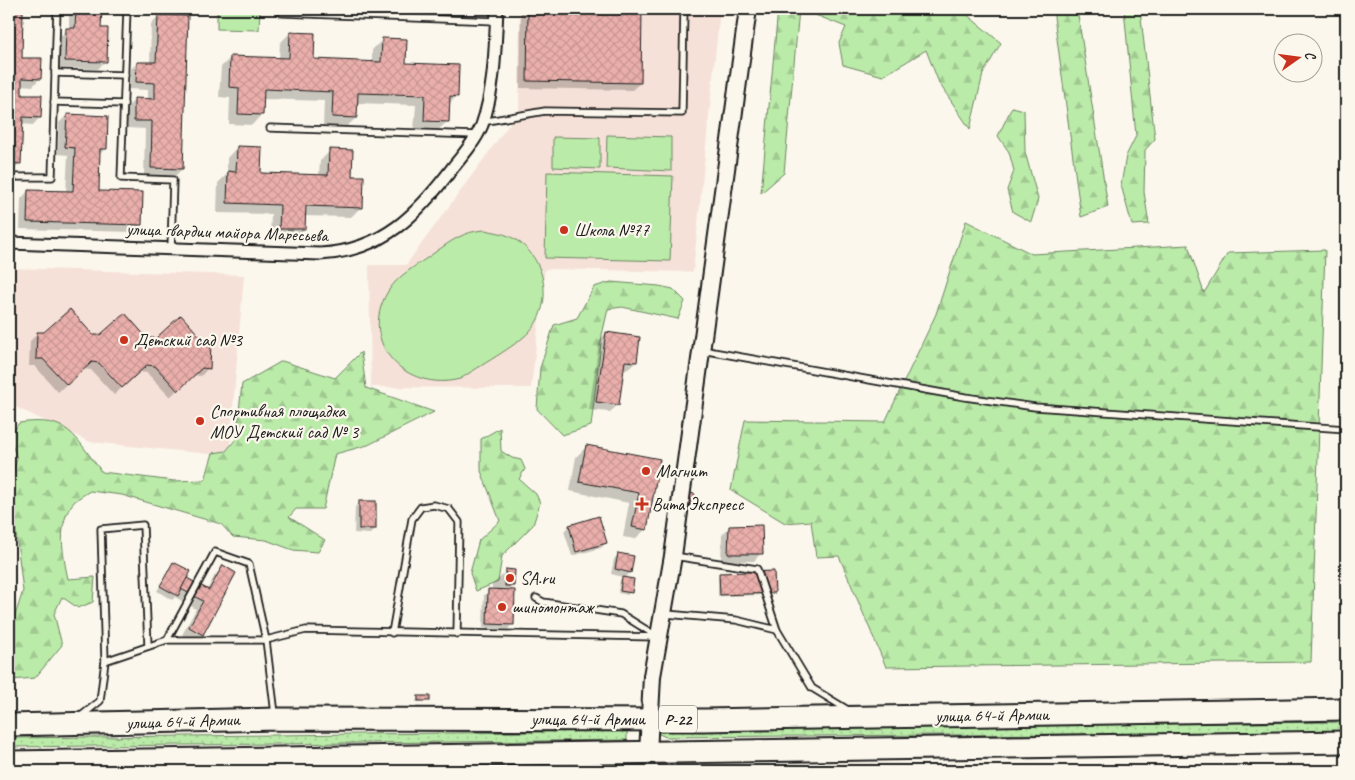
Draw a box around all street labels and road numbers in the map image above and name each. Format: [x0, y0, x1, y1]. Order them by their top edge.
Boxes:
street label: улица гвардии майора Маресьева [125, 217, 330, 247]
street label: улица 64-й Армии [934, 703, 1050, 727]
road number: Р-22 [659, 706, 697, 732]
street label: улица 64-й Армии [125, 708, 241, 734]
street label: улица 64-й Армии [530, 708, 646, 730]

